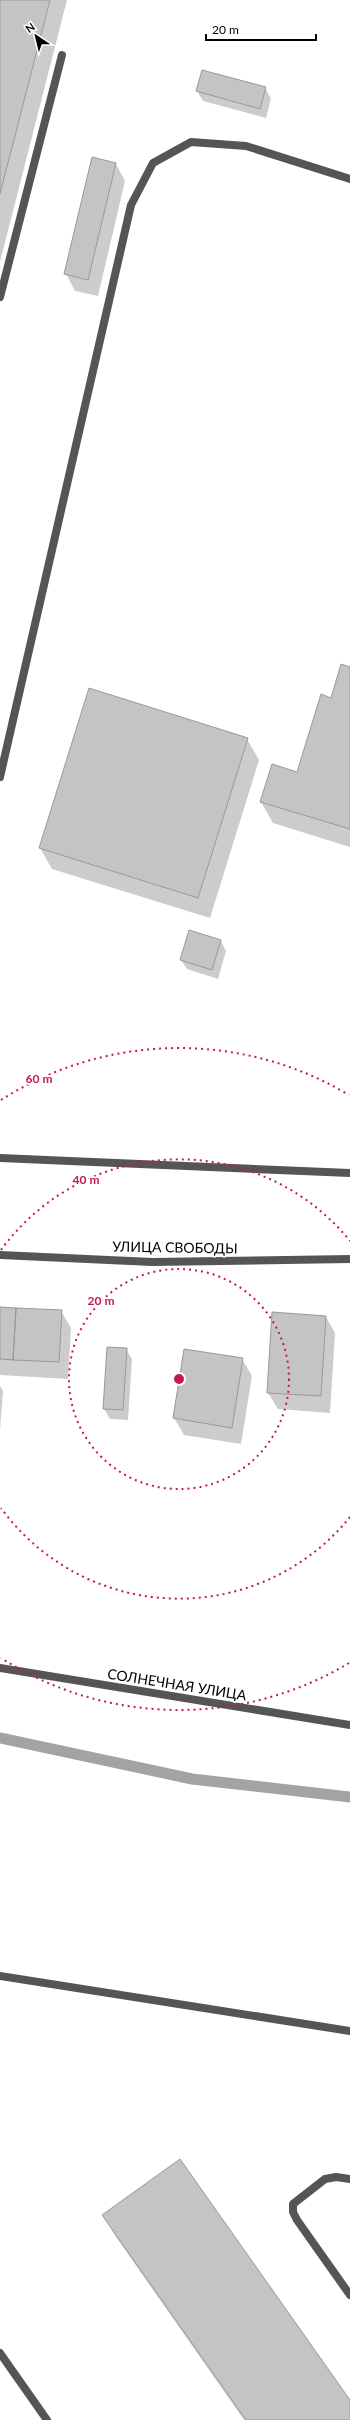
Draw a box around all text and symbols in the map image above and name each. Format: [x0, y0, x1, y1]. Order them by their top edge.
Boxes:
north arrow [16, 16, 56, 56]
scale bar [206, 16, 316, 42]
text: N [23, 20, 37, 35]
text: 20 m [212, 22, 239, 37]
text: 60 m [26, 1071, 52, 1086]
text: 40 m [73, 1172, 99, 1187]
street label: УЛИЦА СВОБОДЫ [112, 1237, 238, 1257]
text: 20 m [88, 1293, 114, 1308]
centre of rings [172, 1372, 186, 1386]
street label: СОЛНЕЧНАЯ УЛИЦА [106, 1665, 248, 1703]

